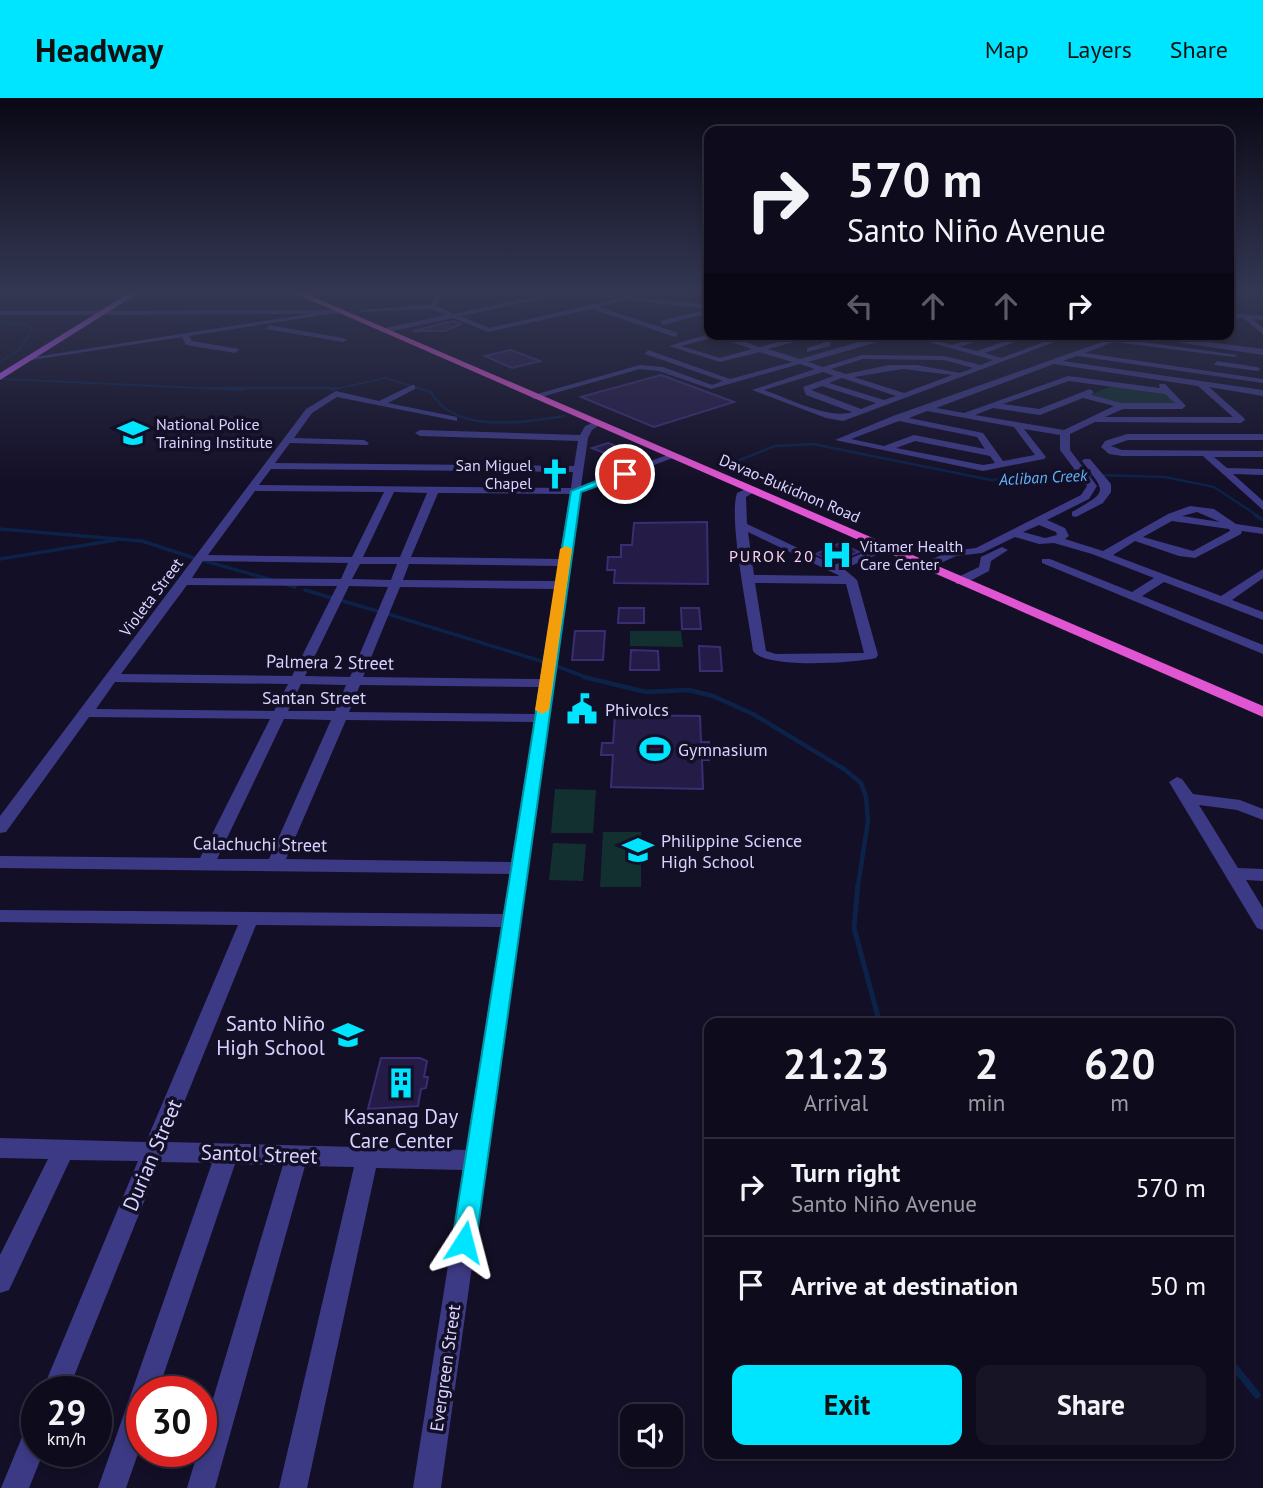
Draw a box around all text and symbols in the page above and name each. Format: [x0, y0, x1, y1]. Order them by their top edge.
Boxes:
text: Headway [35, 28, 163, 71]
text: Map [985, 34, 1029, 65]
text: Layers [1067, 34, 1132, 65]
text: Share [1170, 34, 1228, 65]
text: 570 m [847, 147, 982, 211]
icon: right [732, 154, 823, 245]
text: Santo Niño Avenue [847, 209, 1106, 251]
icon: left [841, 287, 879, 325]
icon: ahead [914, 287, 952, 325]
icon: ahead [987, 287, 1025, 325]
icon: right [1060, 287, 1098, 325]
place label: National Police Training Institute [156, 414, 273, 452]
school or university icon: National Police Training Institute [116, 416, 150, 450]
pin [595, 444, 655, 504]
street label: Davao-Bukidnon Road [717, 449, 863, 527]
place label: San Miguel Chapel [456, 455, 532, 493]
icon: arrive [606, 455, 644, 493]
church icon: San Miguel Chapel [538, 457, 572, 491]
water label: Acliban Creek [997, 465, 1088, 489]
place label: Vitamer Health Care Center [859, 536, 963, 574]
hospital icon: Vitamer Health Care Center [820, 538, 854, 572]
district label: PUROK 20 [729, 546, 815, 566]
street label: Violeta Street [114, 553, 187, 641]
street label: Palmera 2 Street [266, 649, 394, 675]
street label: Santan Street [262, 686, 366, 709]
public building icon: Phivolcs [565, 692, 599, 726]
place label: Phivolcs [605, 698, 669, 721]
sports icon: Gymnasium [638, 732, 672, 766]
place label: Gymnasium [678, 738, 768, 761]
place label: Philippine Science High School [661, 829, 802, 873]
street label: Calachuchi Street [193, 831, 327, 857]
school or university icon: Philippine Science High School [621, 833, 655, 867]
place label: Santo Niño High School [216, 1010, 325, 1061]
school or university icon: Santo Niño High School [331, 1018, 365, 1052]
text: 21:23 [783, 1036, 889, 1091]
text: 2 [975, 1036, 998, 1091]
text: 620 [1084, 1036, 1155, 1091]
building icon: Kasanag Day Care Center [384, 1066, 418, 1100]
text: Arrival [804, 1088, 868, 1117]
text: min [968, 1088, 1005, 1117]
text: m [1110, 1088, 1129, 1117]
street label: Durian Street [116, 1095, 188, 1215]
place label: Kasanag Day Care Center [344, 1103, 459, 1154]
street label: Santol Street [200, 1138, 318, 1170]
text: Turn right [791, 1156, 900, 1189]
icon: right [732, 1168, 770, 1206]
text: 570 m [1135, 1171, 1206, 1204]
text: Santo Niño Avenue [791, 1189, 977, 1218]
position arrow [427, 1205, 501, 1279]
icon: arrive [732, 1266, 770, 1304]
text: Arrive at destination [791, 1269, 1018, 1302]
text: 50 m [1150, 1269, 1206, 1302]
street label: Evergreen Street [425, 1303, 465, 1433]
button: Exit [732, 1365, 962, 1445]
button: Share [976, 1365, 1206, 1445]
speed limit sign: 30 [126, 1376, 217, 1467]
text: 29 [47, 1389, 86, 1435]
map controls [620, 1404, 683, 1467]
button: sound [620, 1404, 683, 1467]
text: km/h [47, 1427, 86, 1450]

